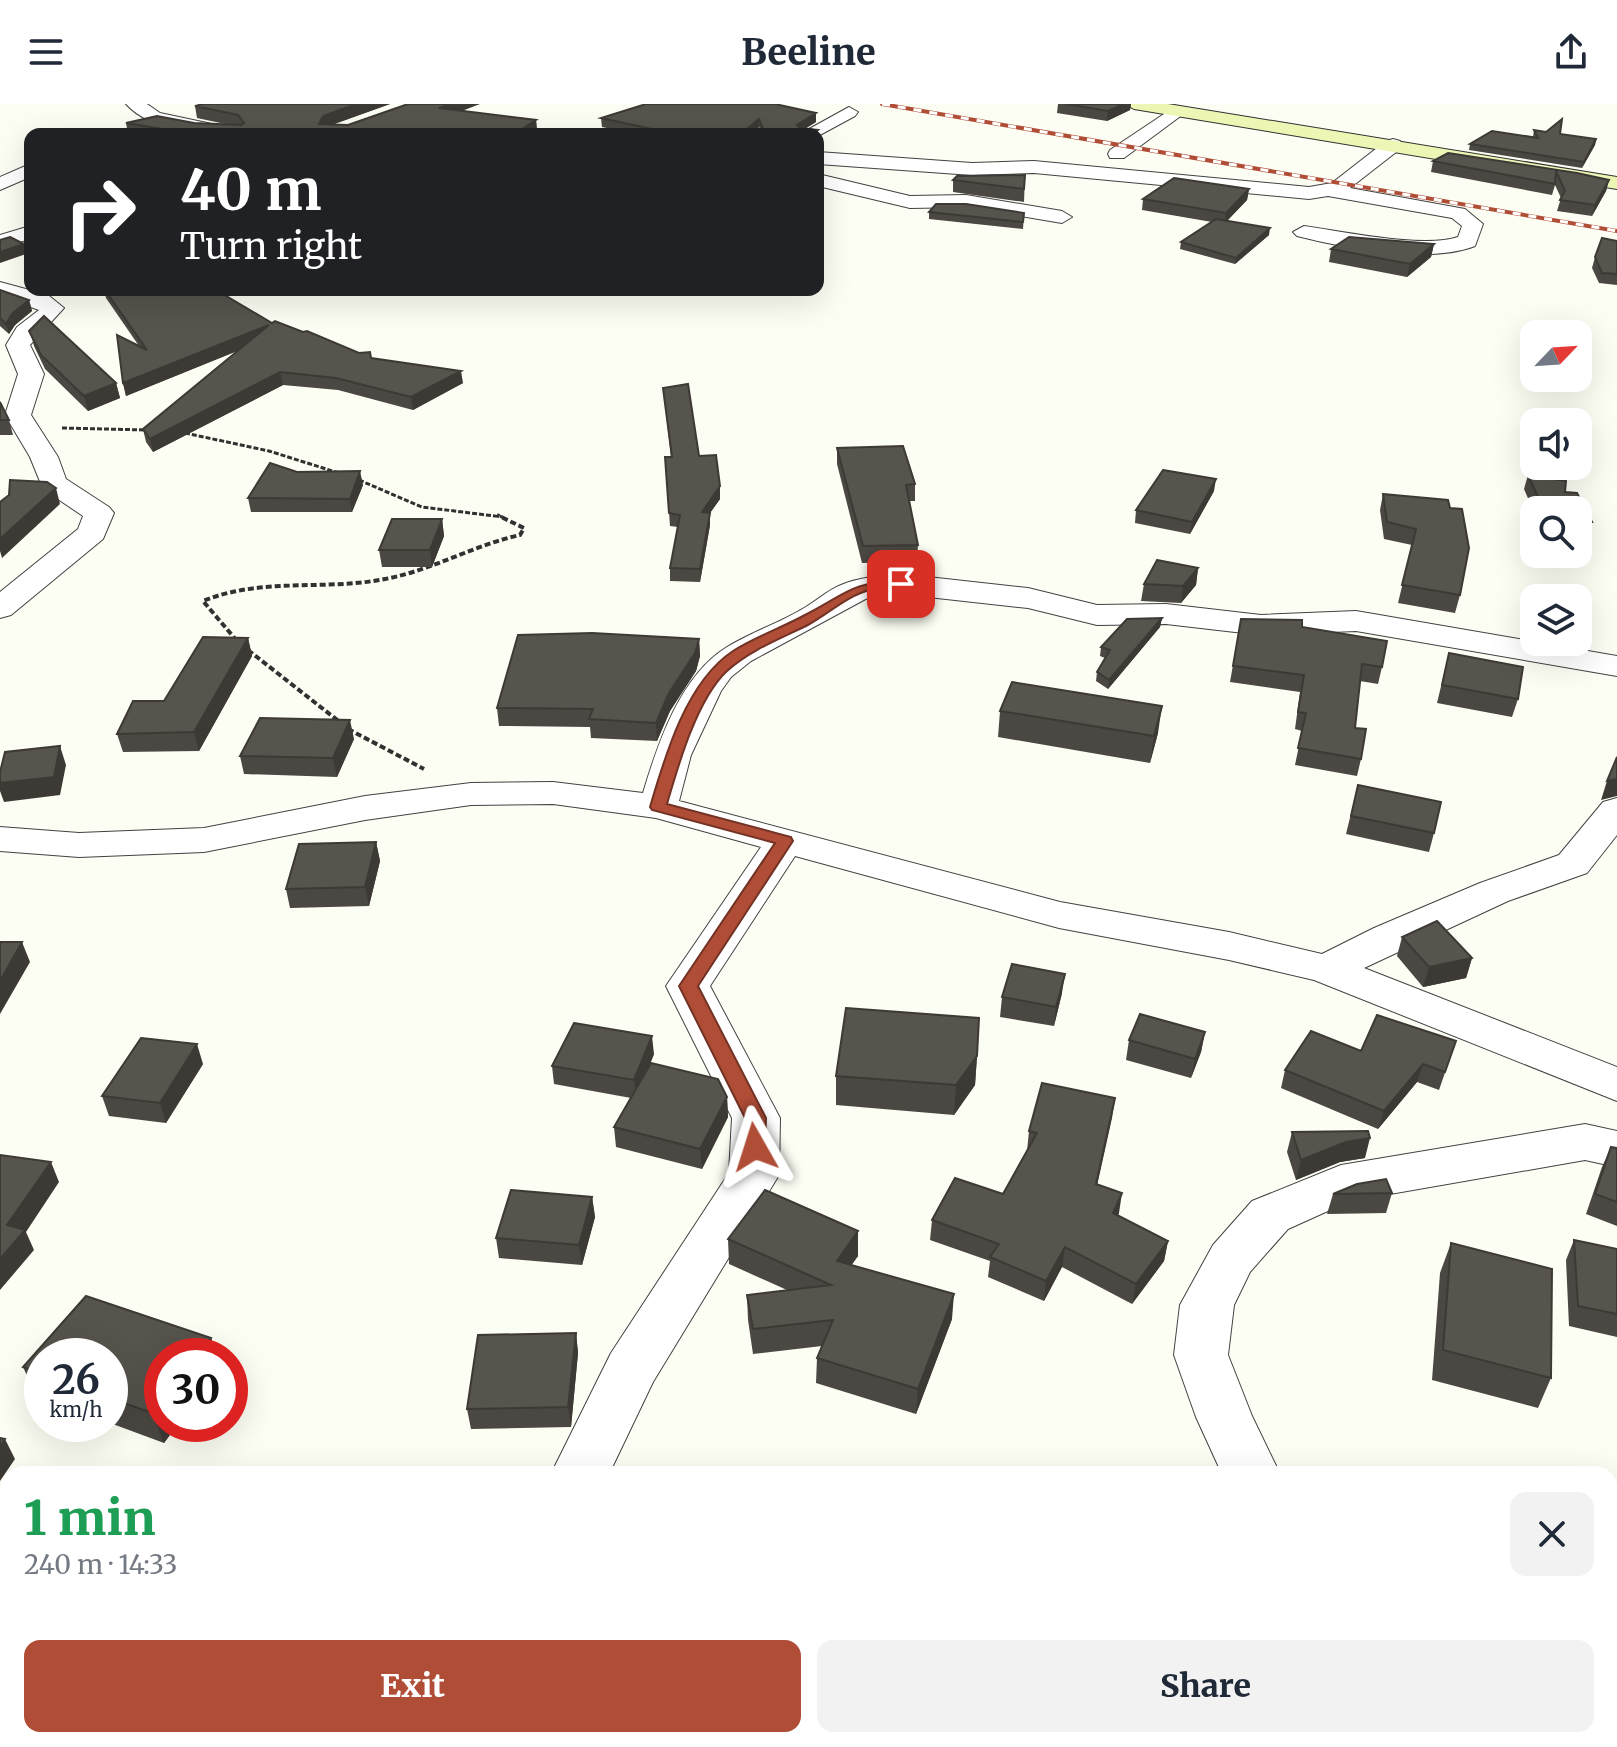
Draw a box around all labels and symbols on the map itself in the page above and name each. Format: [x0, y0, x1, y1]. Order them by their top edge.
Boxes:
north arrow [1520, 320, 1592, 392]
pin [867, 550, 935, 618]
position arrow [713, 1105, 797, 1189]
speed limit sign: 30 [144, 1338, 248, 1442]

